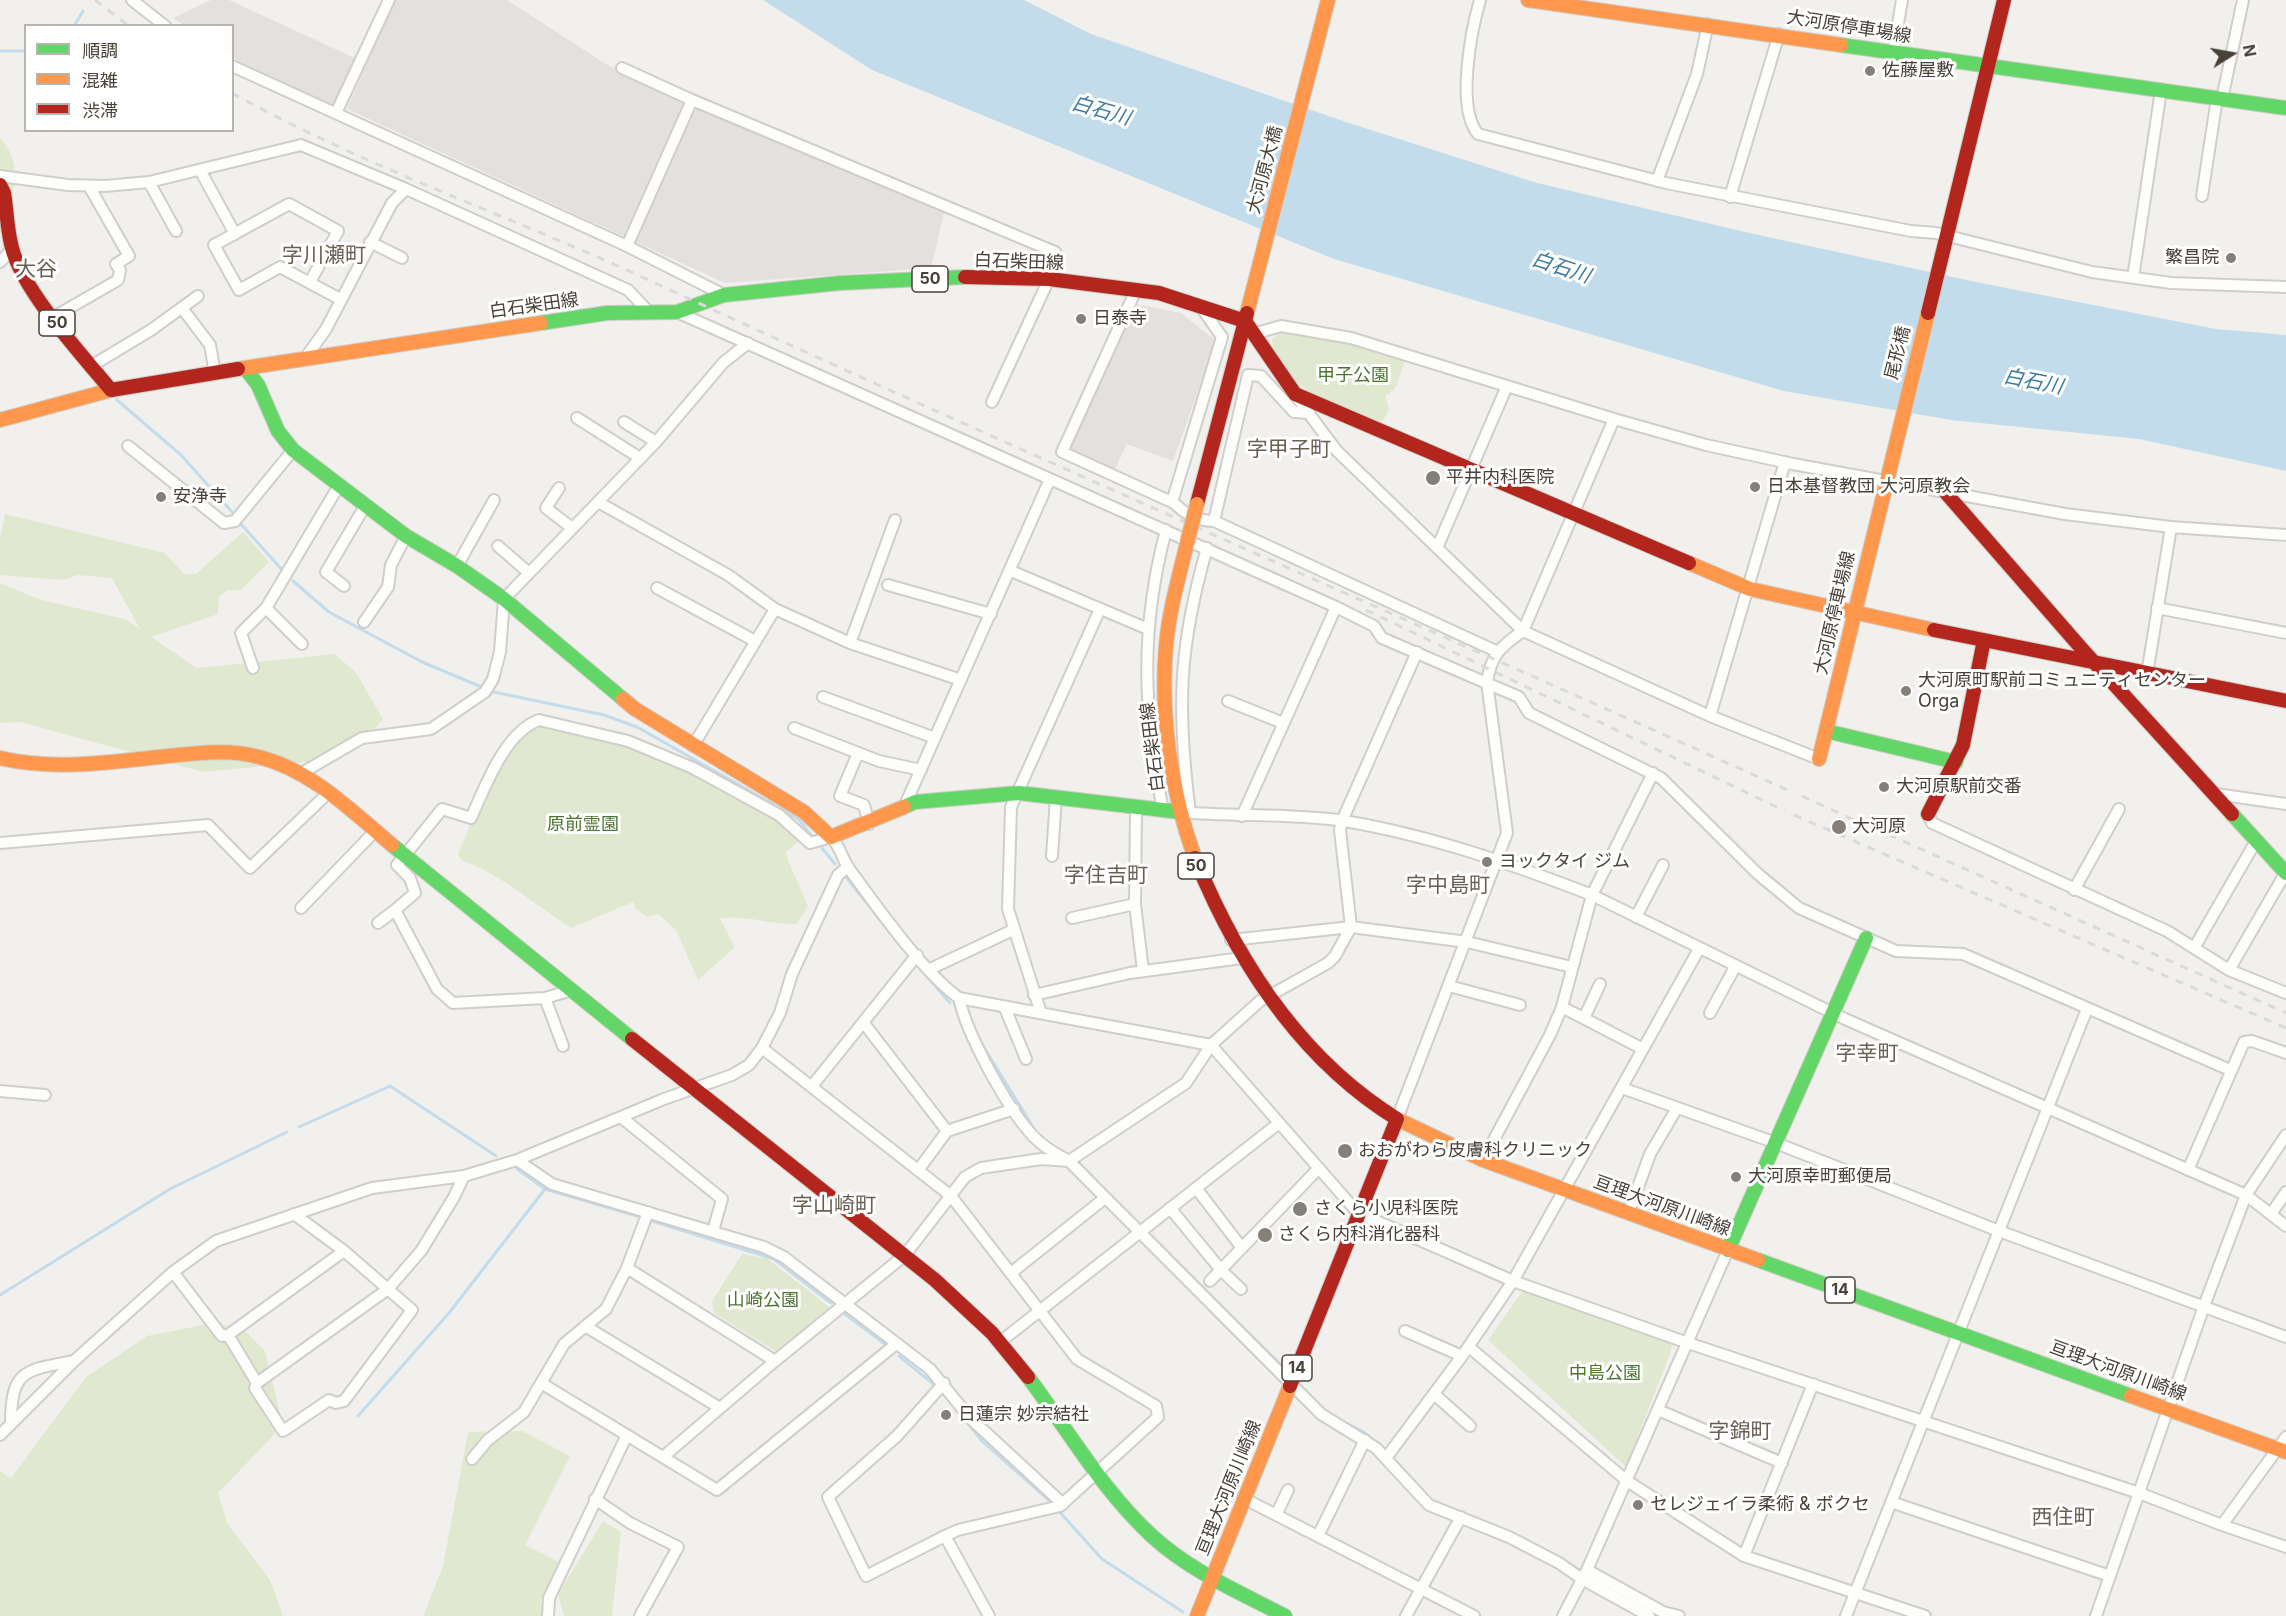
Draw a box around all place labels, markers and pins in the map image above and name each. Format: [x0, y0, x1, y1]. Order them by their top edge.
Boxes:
place label: 佐藤屋敷 [1882, 60, 1954, 82]
marker: 佐藤屋敷 [1863, 64, 1877, 78]
place label: 繁昌院 [2165, 247, 2219, 269]
marker: 繁昌院 [2224, 251, 2238, 265]
place label: 日泰寺 [1093, 308, 1147, 330]
marker: 日泰寺 [1074, 312, 1088, 326]
place label: 平井内科医院 [1446, 467, 1554, 489]
marker: 平井内科医院 [1424, 469, 1442, 487]
place label: 日本基督教団 大河原教会 [1767, 476, 1970, 498]
marker: 日本基督教団 大河原教会 [1748, 480, 1762, 494]
place label: 安浄寺 [173, 486, 227, 508]
marker: 安浄寺 [154, 490, 168, 504]
place label: 大河原町駅前コミュニティセンター Orga [1918, 670, 2206, 712]
marker: 大河原町駅前コミュニティセンター Orga [1899, 684, 1913, 698]
place label: 大河原駅前交番 [1896, 776, 2022, 798]
marker: 大河原駅前交番 [1877, 780, 1891, 794]
place label: 大河原 [1852, 816, 1906, 838]
marker: 大河原 [1830, 818, 1848, 836]
place label: ヨックタイ ジム [1499, 851, 1630, 873]
marker: ヨックタイ ジム [1480, 855, 1494, 869]
place label: おおがわら皮膚科クリニック [1358, 1140, 1592, 1162]
marker: おおがわら皮膚科クリニック [1336, 1142, 1354, 1160]
place label: 大河原幸町郵便局 [1748, 1166, 1892, 1188]
marker: 大河原幸町郵便局 [1729, 1170, 1743, 1184]
place label: さくら小児科医院 [1314, 1198, 1458, 1220]
marker: さくら小児科医院 [1291, 1200, 1309, 1218]
place label: さくら内科消化器科 [1278, 1224, 1440, 1246]
marker: さくら内科消化器科 [1256, 1226, 1274, 1244]
place label: 日蓮宗 妙宗結社 [958, 1404, 1089, 1426]
marker: 日蓮宗 妙宗結社 [939, 1408, 953, 1422]
place label: セレジェイラ柔術 & ボクセ [1650, 1494, 1870, 1516]
marker: セレジェイラ柔術 & ボクセ [1631, 1498, 1645, 1512]

